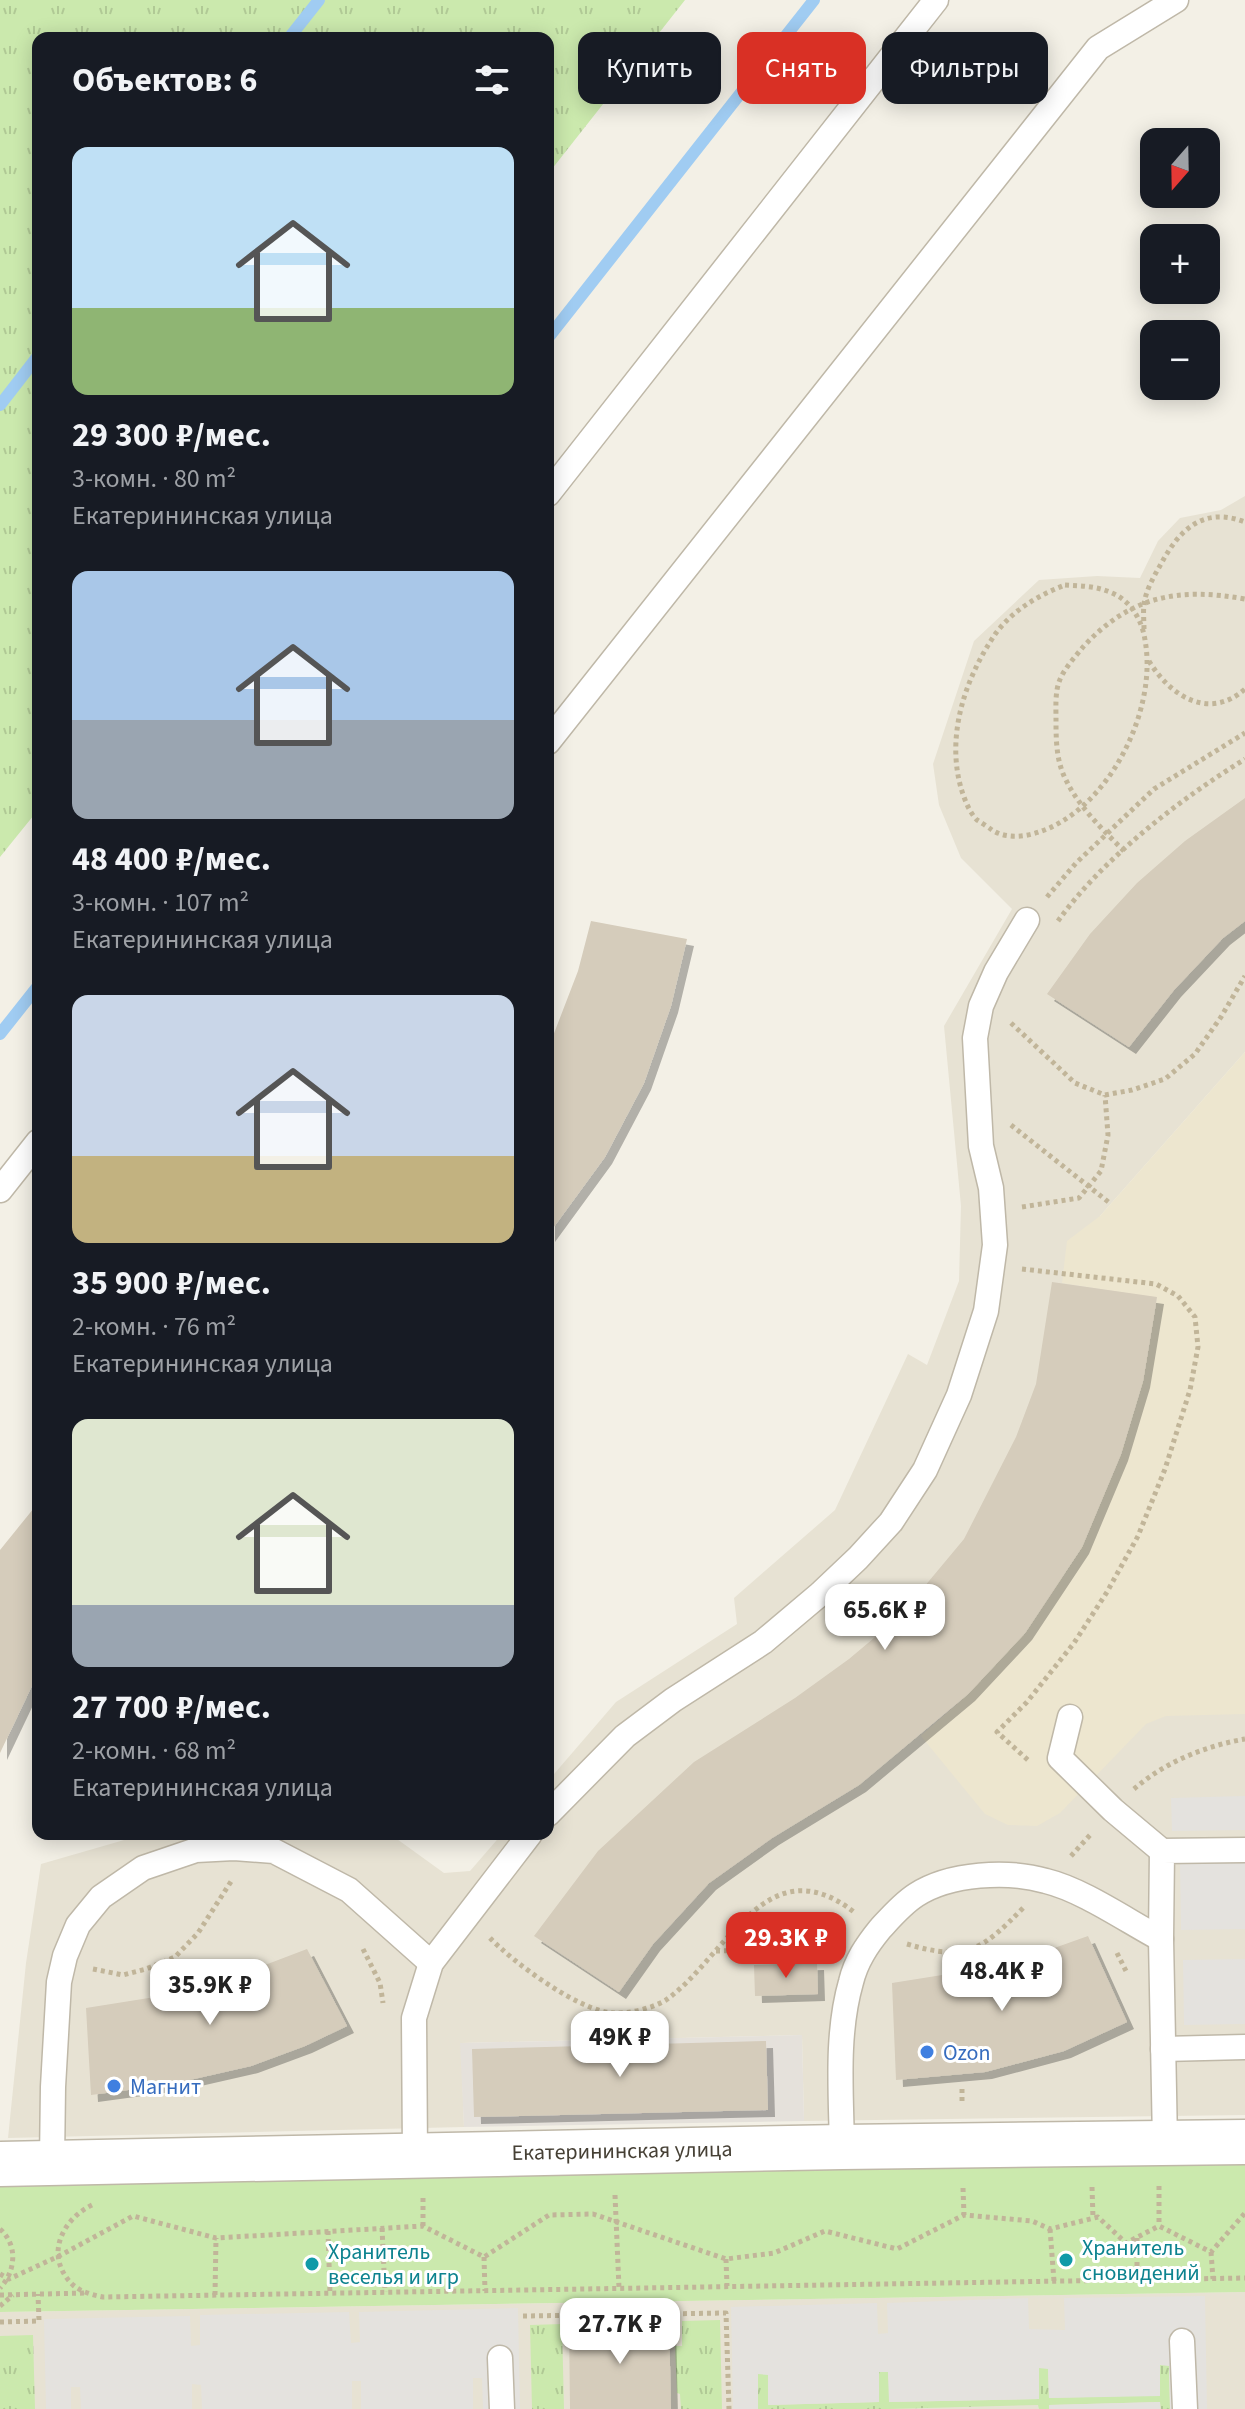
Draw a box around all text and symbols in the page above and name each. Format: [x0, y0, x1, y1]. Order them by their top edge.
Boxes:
chip: Купить [578, 32, 721, 104]
chip: Снять [737, 32, 866, 104]
chip: Фильтры [882, 32, 1048, 104]
text: Объектов: 6 [72, 56, 257, 105]
icon: filters [470, 58, 514, 102]
north arrow [1140, 128, 1220, 208]
map controls [1140, 128, 1220, 400]
icon: home [221, 199, 365, 343]
button: + [1140, 224, 1220, 304]
button: − [1140, 320, 1220, 400]
text: 29 300 ₽/мес. [72, 411, 271, 460]
text: 3-комн. · 80 m² [72, 460, 236, 497]
text: Екатерининская улица [72, 497, 333, 534]
icon: home [221, 623, 365, 767]
text: 48 400 ₽/мес. [72, 835, 271, 884]
text: 3-комн. · 107 m² [72, 884, 249, 921]
text: Екатерининская улица [72, 921, 333, 958]
icon: home [221, 1047, 365, 1191]
text: 35 900 ₽/мес. [72, 1259, 271, 1308]
text: 2-комн. · 76 m² [72, 1308, 236, 1345]
text: Екатерининская улица [72, 1345, 333, 1382]
icon: home [221, 1471, 365, 1615]
pin: 65.6K ₽ [811, 1584, 959, 1652]
text: 65.6K ₽ [843, 1591, 927, 1628]
text: 27 700 ₽/мес. [72, 1683, 271, 1732]
text: 2-комн. · 68 m² [72, 1732, 236, 1769]
text: Екатерининская улица [72, 1769, 333, 1806]
pin: 29.3K ₽ [712, 1912, 860, 1980]
text: 29.3K ₽ [744, 1919, 828, 1956]
pin: 48.4K ₽ [928, 1945, 1076, 2013]
text: 48.4K ₽ [960, 1952, 1044, 1989]
pin: 35.9K ₽ [136, 1959, 284, 2027]
text: 35.9K ₽ [168, 1966, 252, 2003]
pin: 49K ₽ [564, 2011, 676, 2079]
text: 49K ₽ [589, 2018, 651, 2055]
place label: Ozon [943, 2037, 991, 2069]
marker: Ozon [918, 2043, 936, 2061]
place label: Магнит [130, 2071, 201, 2103]
marker: Магнит [105, 2077, 123, 2095]
street label: Екатерининская улица [511, 2133, 733, 2169]
place label: Хранитель сновидений [1082, 2232, 1200, 2289]
place label: Хранитель веселья и игр [328, 2236, 459, 2293]
marker: Хранитель сновидений [1057, 2251, 1075, 2269]
marker: Хранитель веселья и игр [303, 2255, 321, 2273]
pin: 27.7K ₽ [546, 2298, 694, 2366]
text: 27.7K ₽ [578, 2305, 662, 2342]

